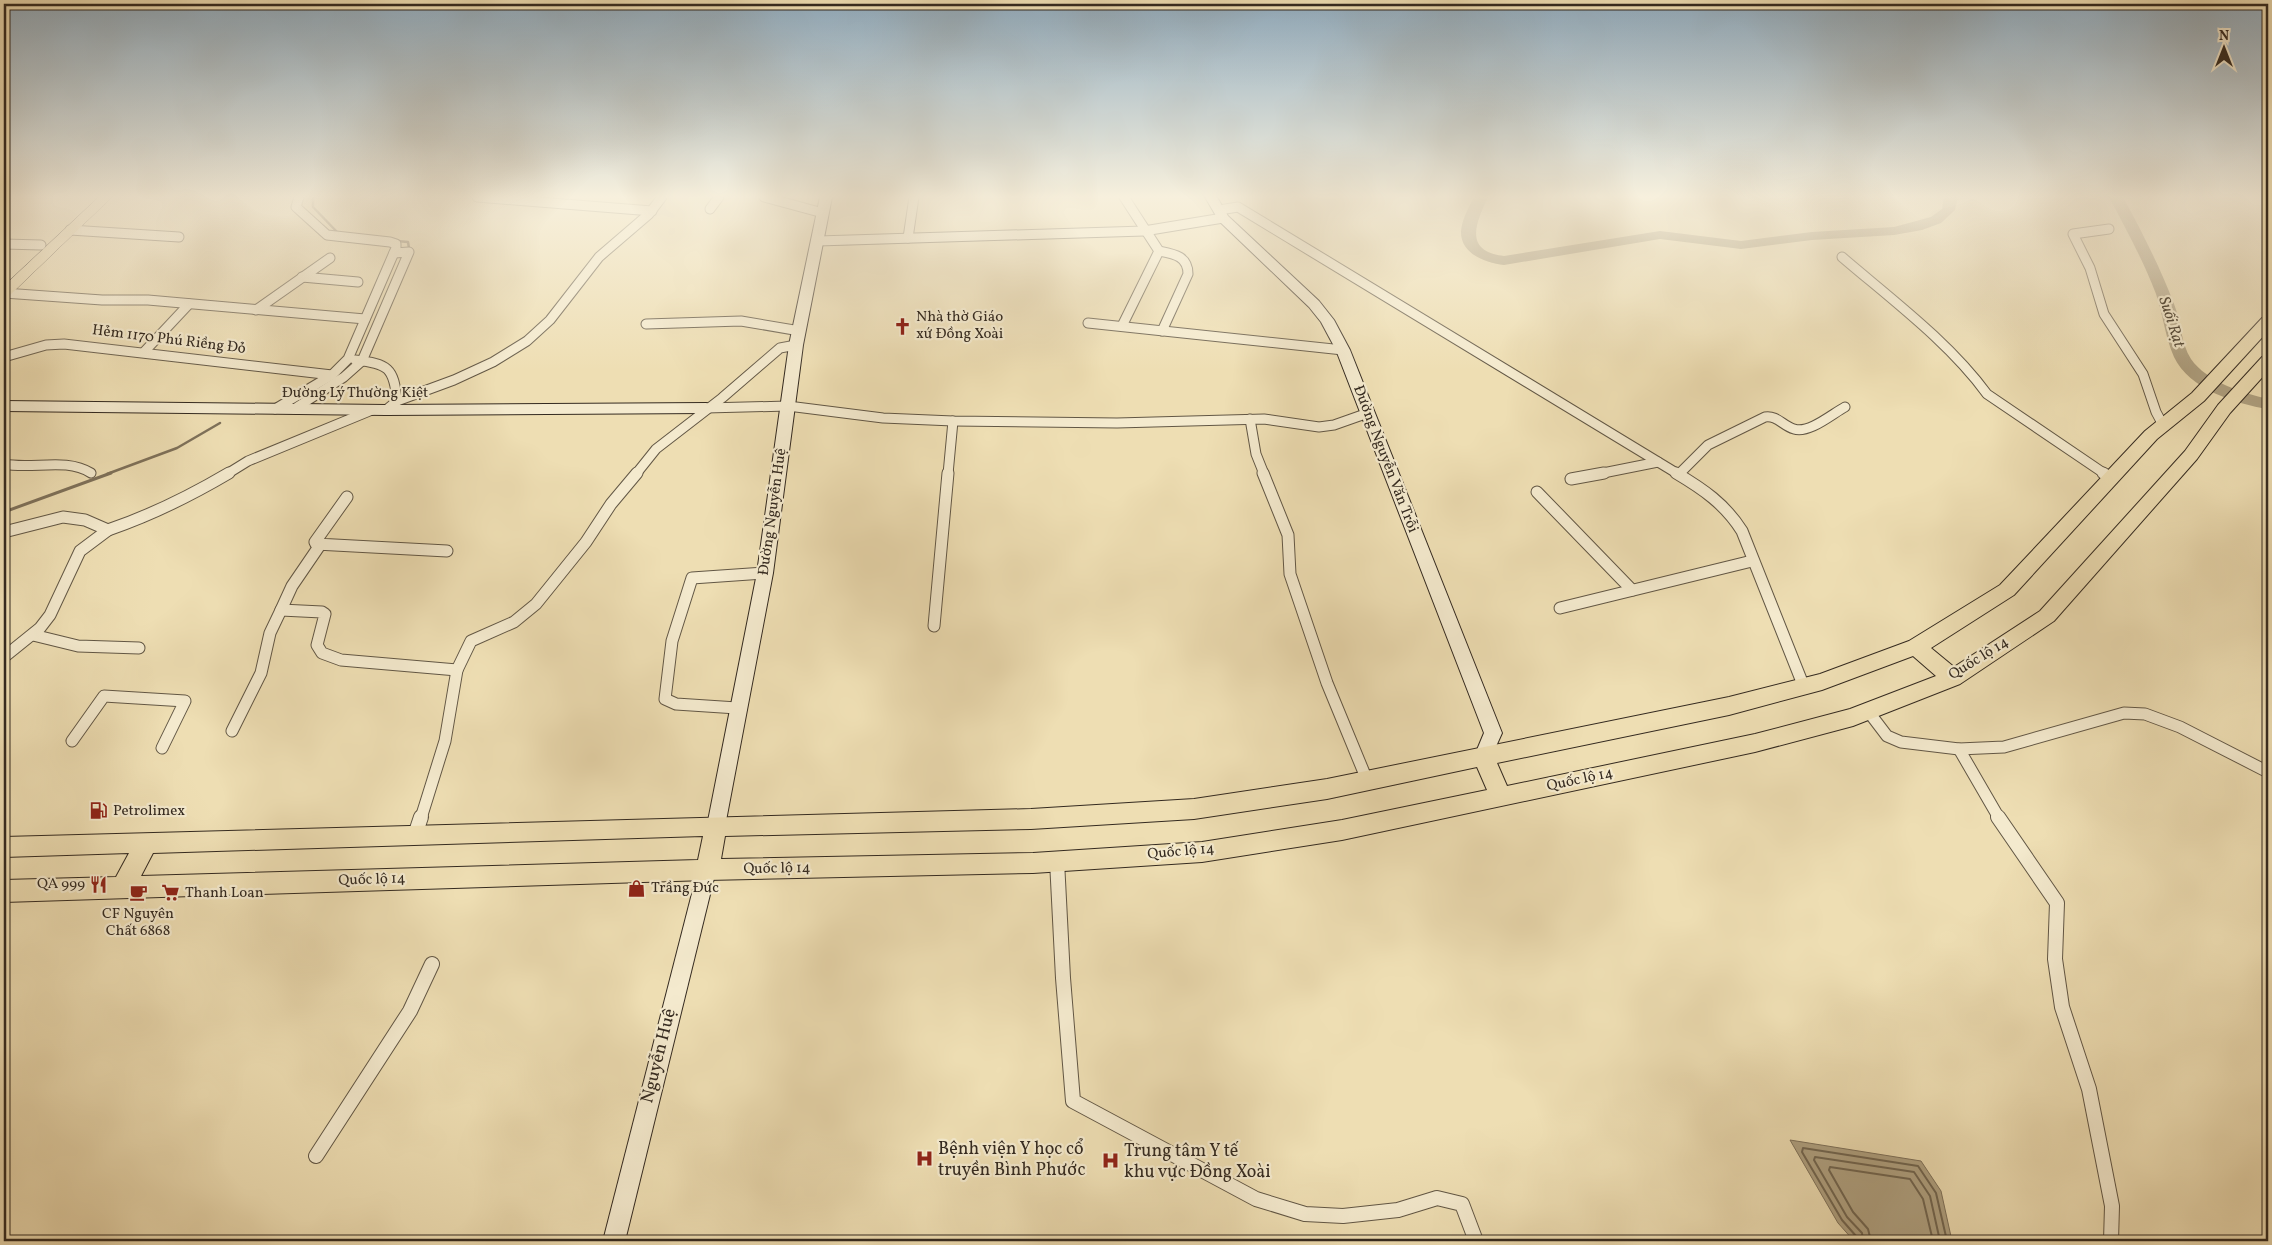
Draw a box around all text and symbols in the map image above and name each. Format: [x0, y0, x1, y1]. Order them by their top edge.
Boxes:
north arrow [2200, 22, 2250, 72]
text: N [2219, 27, 2229, 46]
water label: Suối Rạt [2152, 294, 2190, 351]
place label: Nhà thờ Giáo xứ Đồng Xoài [916, 307, 1003, 345]
church icon: Nhà thờ Giáo xứ Đồng Xoài [892, 316, 912, 336]
street label: Hẻm 1170 Phú Riềng Đỏ [91, 320, 247, 360]
street label: Đường Nguyễn Văn Trỗi [1347, 382, 1423, 536]
street label: Đường Lý Thường Kiệt [282, 383, 428, 404]
street label: Đường Nguyễn Huệ [754, 447, 792, 577]
street label: Quốc lộ 14 [1945, 632, 2013, 686]
street label: Quốc lộ 14 [1545, 763, 1615, 797]
fuel station icon: Petrolimex [89, 801, 109, 821]
place label: Petrolimex [113, 801, 185, 822]
street label: Quốc lộ 14 [1147, 839, 1216, 865]
street label: Quốc lộ 14 [743, 858, 811, 880]
street label: Quốc lộ 14 [338, 868, 406, 892]
place label: QA 999 [37, 874, 85, 895]
restaurant icon: QA 999 [89, 874, 109, 894]
shop icon: Trầng Đức [627, 878, 647, 898]
place label: Trầng Đức [651, 878, 719, 899]
cafe icon: CF Nguyên Chất 6868 [128, 883, 148, 903]
supermarket icon: Thanh Loan [161, 883, 181, 903]
place label: Thanh Loan [185, 883, 264, 904]
place label: CF Nguyên Chất 6868 [102, 904, 174, 942]
street label: Nguyễn Huệ [635, 1006, 683, 1106]
place label: Bệnh viện Y học cổ truyền Bình Phước [938, 1137, 1085, 1183]
place label: Trung tâm Y tế khu vực Đồng Xoài [1124, 1139, 1271, 1185]
hospital icon: Bệnh viện Y học cổ truyền Bình Phước [914, 1149, 934, 1169]
hospital icon: Trung tâm Y tế khu vực Đồng Xoài [1100, 1151, 1120, 1171]

